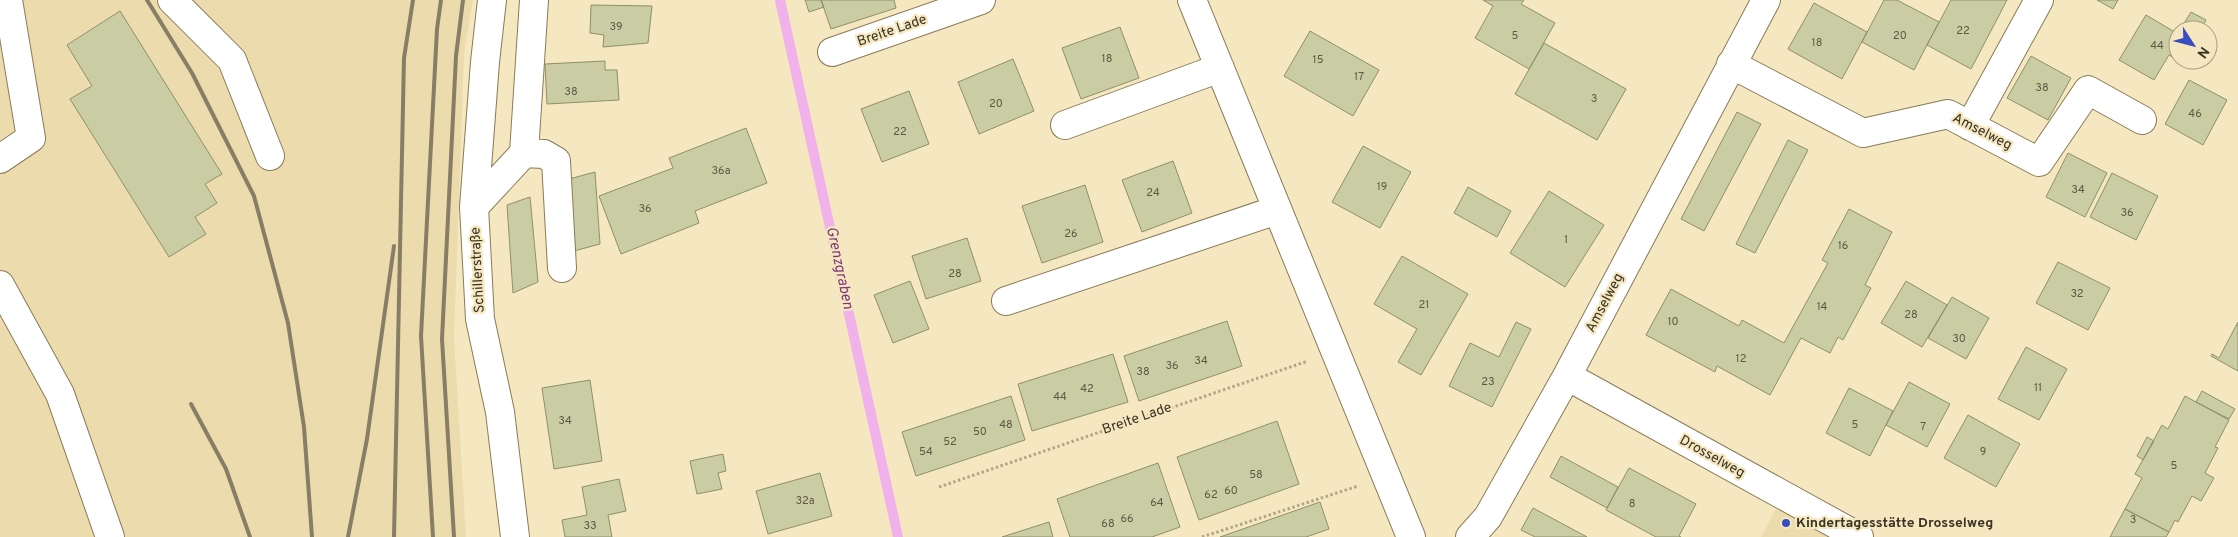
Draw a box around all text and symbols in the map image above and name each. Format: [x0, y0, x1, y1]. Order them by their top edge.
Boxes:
street label: Breite Lade [855, 11, 929, 51]
house number: 39 [610, 20, 622, 34]
north arrow [2168, 20, 2218, 70]
house number: 22 [1956, 24, 1970, 38]
house number: 5 [1512, 29, 1519, 43]
house number: 20 [1893, 29, 1907, 43]
house number: 18 [1812, 36, 1822, 50]
house number: 44 [2150, 39, 2164, 53]
text: N [2192, 43, 2212, 61]
house number: 18 [1102, 52, 1112, 66]
house number: 15 [1313, 53, 1324, 67]
house number: 17 [1354, 70, 1364, 84]
house number: 38 [2035, 81, 2049, 95]
house number: 38 [564, 85, 578, 99]
house number: 3 [1591, 92, 1597, 106]
house number: 20 [989, 97, 1003, 111]
house number: 46 [2188, 107, 2202, 121]
street label: Amselweg [1949, 110, 2015, 154]
house number: 22 [893, 125, 907, 139]
house number: 36a [712, 164, 731, 178]
house number: 19 [1377, 180, 1387, 194]
house number: 34 [2071, 183, 2085, 197]
house number: 24 [1146, 186, 1160, 200]
house number: 36 [638, 202, 652, 216]
house number: 36 [2120, 206, 2134, 220]
water label: Grenzgraben [821, 225, 857, 311]
street label: Schillerstraße [467, 227, 489, 313]
house number: 26 [1064, 227, 1078, 241]
house number: 1 [1564, 233, 1568, 247]
house number: 16 [1838, 239, 1848, 253]
house number: 28 [948, 267, 962, 281]
street label: Amselweg [1582, 271, 1628, 335]
house number: 32 [2070, 287, 2084, 301]
house number: 21 [1419, 298, 1429, 312]
house number: 14 [1817, 300, 1828, 314]
house number: 28 [1904, 308, 1918, 322]
house number: 10 [1667, 315, 1679, 329]
house number: 30 [1952, 332, 1966, 346]
house number: 12 [1736, 352, 1746, 366]
house number: 34 [1194, 354, 1208, 368]
house number: 36 [1165, 359, 1179, 373]
house number: 38 [1136, 365, 1150, 379]
house number: 23 [1481, 375, 1495, 389]
house number: 11 [2034, 381, 2042, 395]
house number: 42 [1080, 382, 1094, 396]
house number: 44 [1053, 390, 1067, 404]
street label: Breite Lade [1100, 399, 1174, 439]
house number: 34 [558, 414, 572, 428]
house number: 48 [999, 418, 1013, 432]
house number: 5 [1852, 418, 1859, 432]
house number: 7 [1920, 420, 1926, 434]
house number: 50 [973, 425, 987, 439]
street label: Drosselweg [1676, 432, 1748, 482]
house number: 52 [943, 435, 957, 449]
house number: 54 [919, 445, 933, 459]
house number: 9 [1980, 445, 1986, 459]
house number: 5 [2171, 459, 2178, 473]
house number: 58 [1249, 468, 1263, 482]
house number: 60 [1224, 484, 1238, 498]
house number: 62 [1204, 488, 1218, 502]
house number: 32a [796, 494, 815, 508]
house number: 64 [1150, 496, 1164, 510]
house number: 8 [1629, 497, 1635, 511]
house number: 66 [1120, 512, 1134, 526]
house number: 3 [2130, 513, 2136, 527]
place label: Kindertagesstätte Drosselweg [1796, 515, 1993, 532]
house number: 68 [1101, 517, 1115, 531]
marker: Kindertagesstätte Drosselweg [1780, 517, 1792, 529]
house number: 33 [583, 519, 597, 533]

